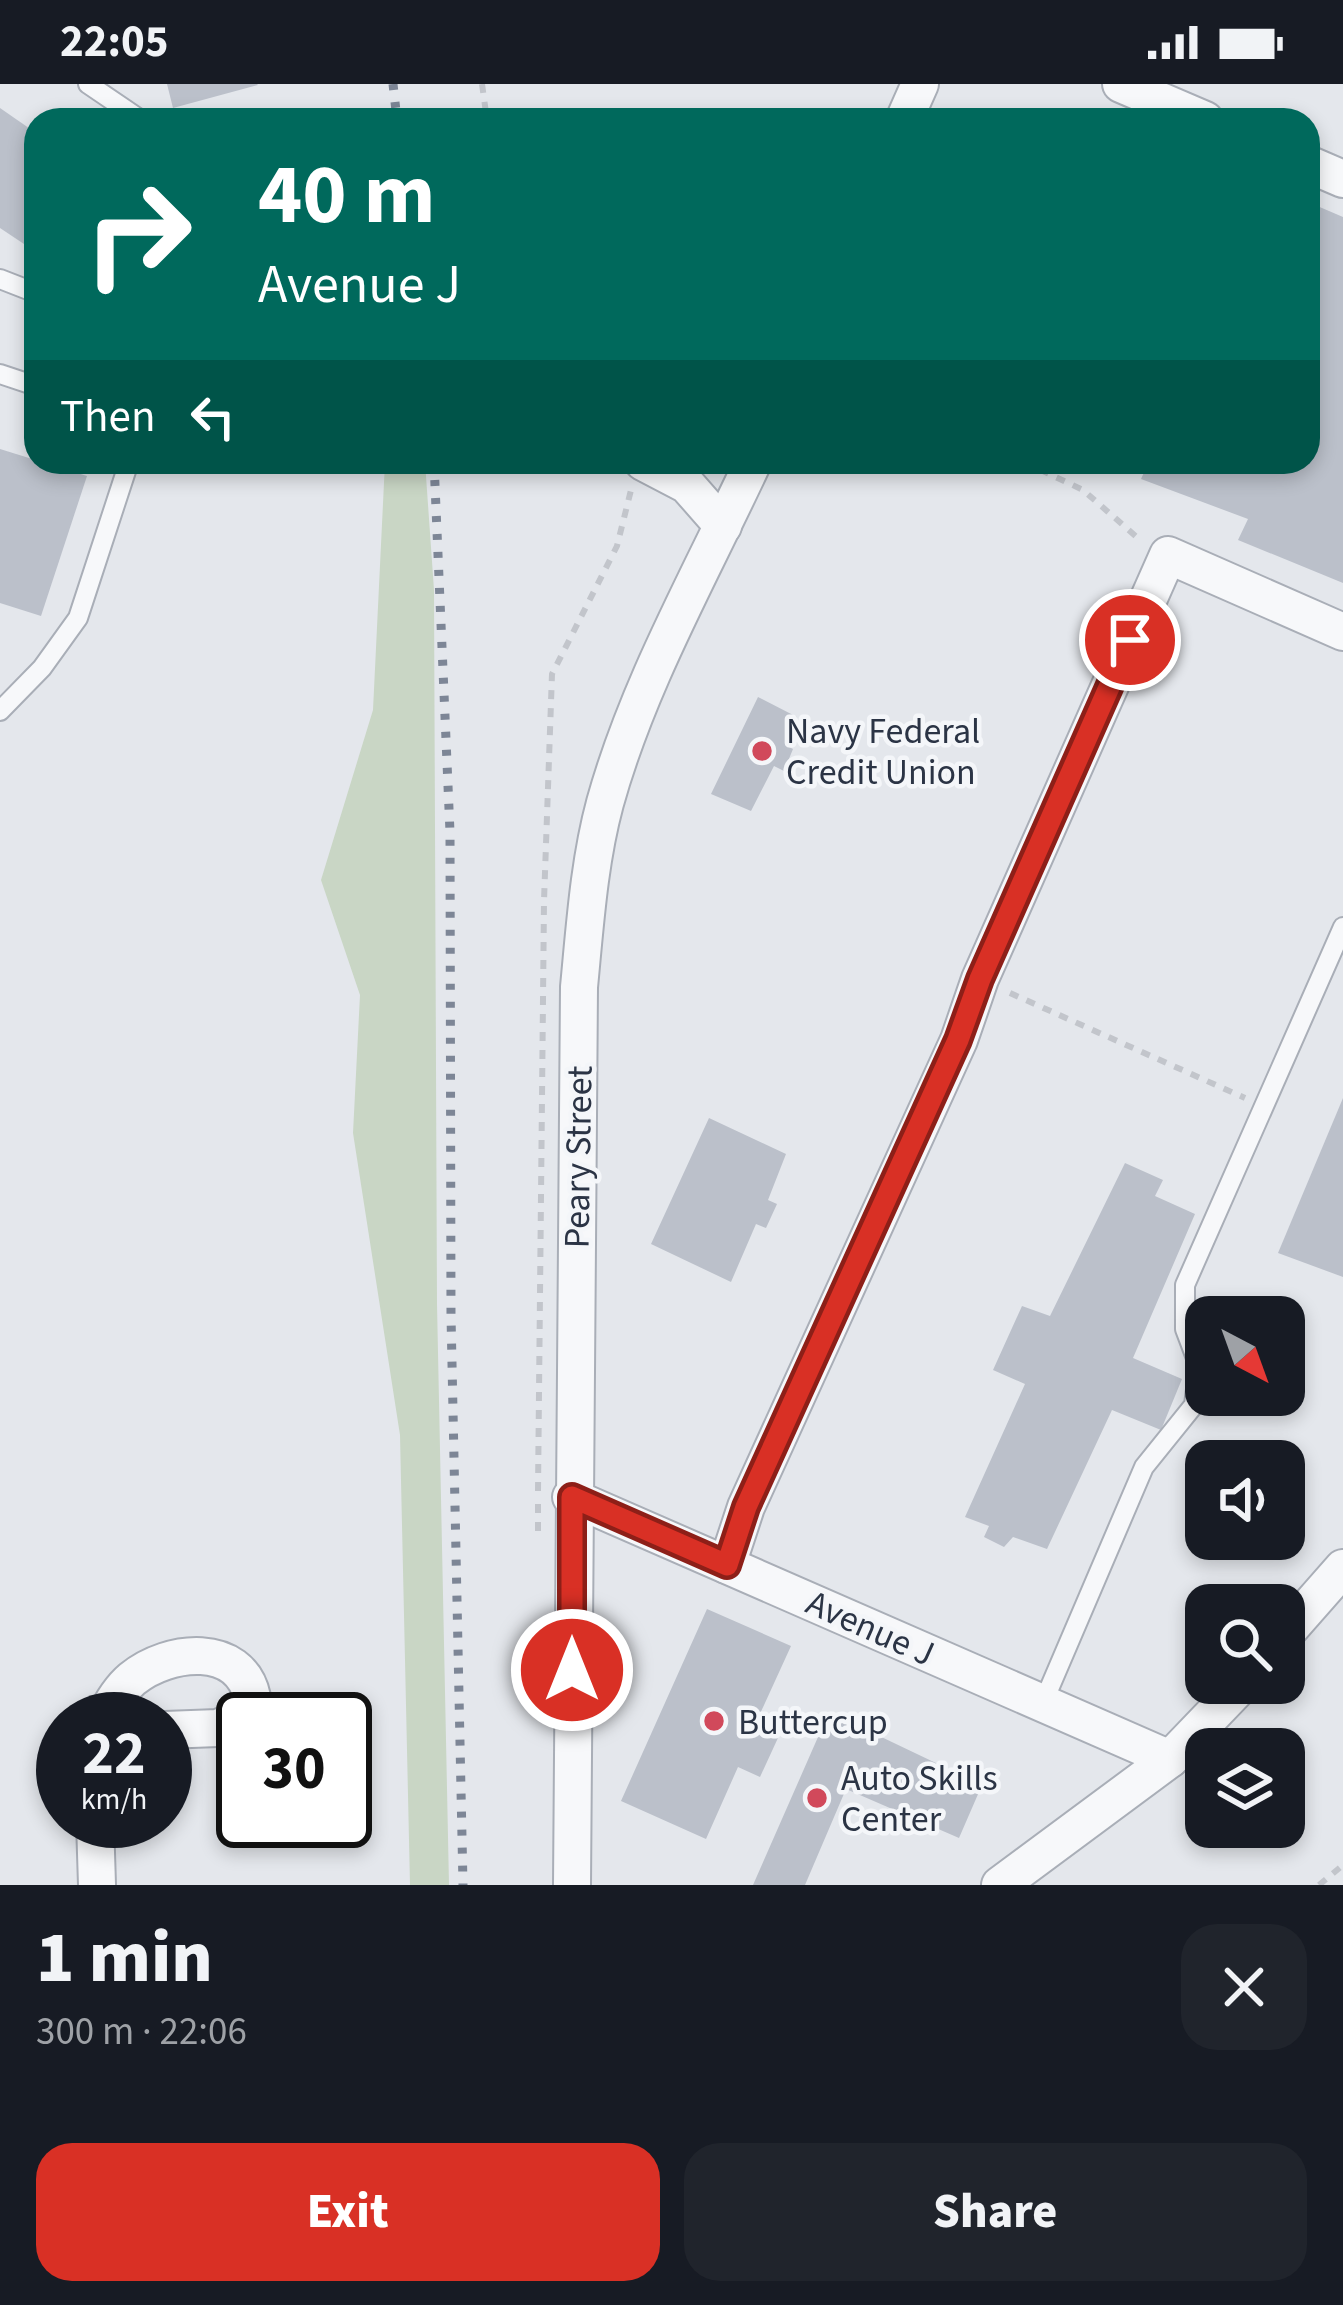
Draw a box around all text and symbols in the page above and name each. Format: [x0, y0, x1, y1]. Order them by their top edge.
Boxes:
text: 22:05 [60, 10, 169, 74]
text: 40 m [258, 136, 436, 256]
icon: right [60, 156, 216, 312]
text: Avenue J [258, 247, 461, 324]
icon: left [180, 384, 246, 450]
text: Then [60, 385, 156, 449]
pin [1079, 589, 1181, 691]
icon: arrive [1097, 607, 1163, 673]
place label: Navy Federal Credit Union [786, 706, 980, 798]
marker: Navy Federal Credit Union [749, 738, 775, 764]
street label: Peary Street [551, 1065, 606, 1249]
north arrow [1185, 1296, 1305, 1416]
map controls [1185, 1296, 1305, 1848]
button: sound [1185, 1440, 1305, 1560]
street label: Avenue J [798, 1578, 943, 1679]
button: search [1185, 1584, 1305, 1704]
position arrow [509, 1607, 635, 1733]
speed limit sign: 30 [216, 1692, 372, 1848]
place label: Buttercup [738, 1697, 888, 1748]
marker: Buttercup [701, 1708, 727, 1734]
text: 22 [82, 1712, 146, 1797]
button: layers [1185, 1728, 1305, 1848]
place label: Auto Skills Center [841, 1753, 998, 1845]
text: km/h [81, 1778, 147, 1821]
marker: Auto Skills Center [804, 1785, 830, 1811]
text: 1 min [36, 1907, 213, 2010]
button: close [1181, 1924, 1307, 2050]
text: 300 m · 22:06 [36, 2004, 247, 2060]
button: Exit [36, 2143, 660, 2281]
button: Share [684, 2143, 1307, 2281]

